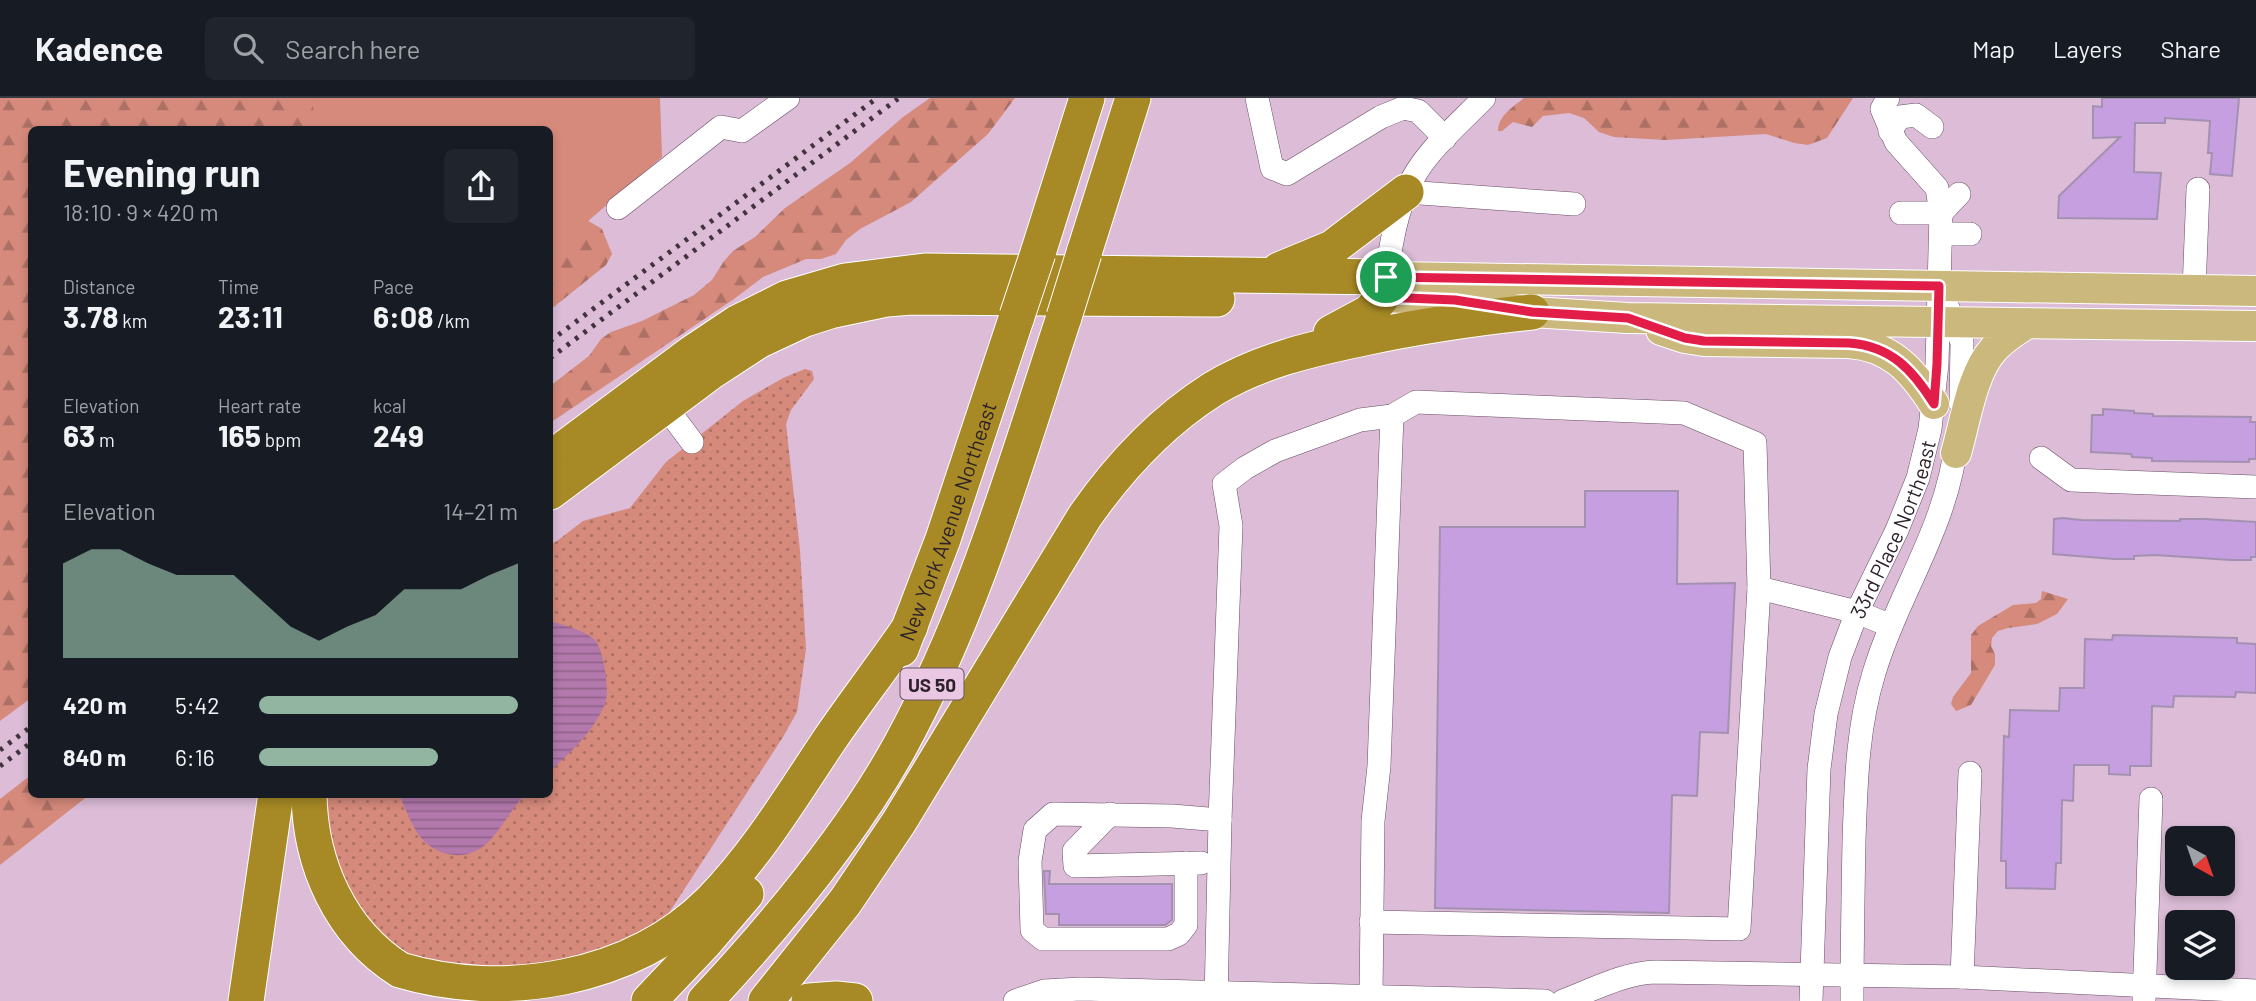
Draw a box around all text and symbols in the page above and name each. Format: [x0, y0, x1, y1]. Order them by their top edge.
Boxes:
search box [205, 17, 695, 80]
text: Kadence [35, 28, 163, 68]
icon: search [229, 29, 267, 67]
text: Search here [285, 33, 420, 64]
text: Map [1972, 34, 2015, 63]
text: Layers [2053, 34, 2122, 63]
text: Share [2160, 34, 2221, 63]
text: Evening run [63, 149, 261, 195]
button: share [444, 149, 518, 223]
text: 18:10 · 9 × 420 m [63, 198, 218, 226]
pin [1356, 247, 1416, 307]
icon: arrive [1367, 258, 1405, 296]
text: Distance [63, 275, 135, 298]
text: Time [218, 275, 259, 298]
text: Pace [373, 275, 414, 298]
text: 3.78 [63, 298, 118, 334]
text: 23:11 [218, 298, 283, 334]
text: 6:08 [373, 298, 433, 334]
text: km [118, 309, 147, 332]
text: /km [433, 309, 470, 332]
text: Elevation [63, 394, 140, 417]
text: Heart rate [218, 394, 301, 417]
text: kcal [373, 394, 406, 417]
street label: New York Avenue Northeast [893, 398, 1000, 644]
text: 63 [63, 417, 95, 453]
text: 165 [218, 417, 261, 453]
text: 249 [373, 417, 424, 453]
text: m [95, 428, 115, 451]
text: bpm [261, 428, 301, 451]
street label: 33rd Place Northeast [1844, 437, 1939, 622]
text: Elevation [63, 497, 156, 525]
text: 14–21 m [443, 497, 518, 525]
road number: US 50 [900, 668, 964, 699]
text: 420 m [63, 691, 127, 719]
text: 5:42 [175, 691, 220, 719]
text: 840 m [63, 743, 126, 771]
text: 6:16 [175, 743, 215, 771]
north arrow [2165, 826, 2235, 896]
map controls [2165, 826, 2235, 980]
button: layers [2165, 910, 2235, 980]

